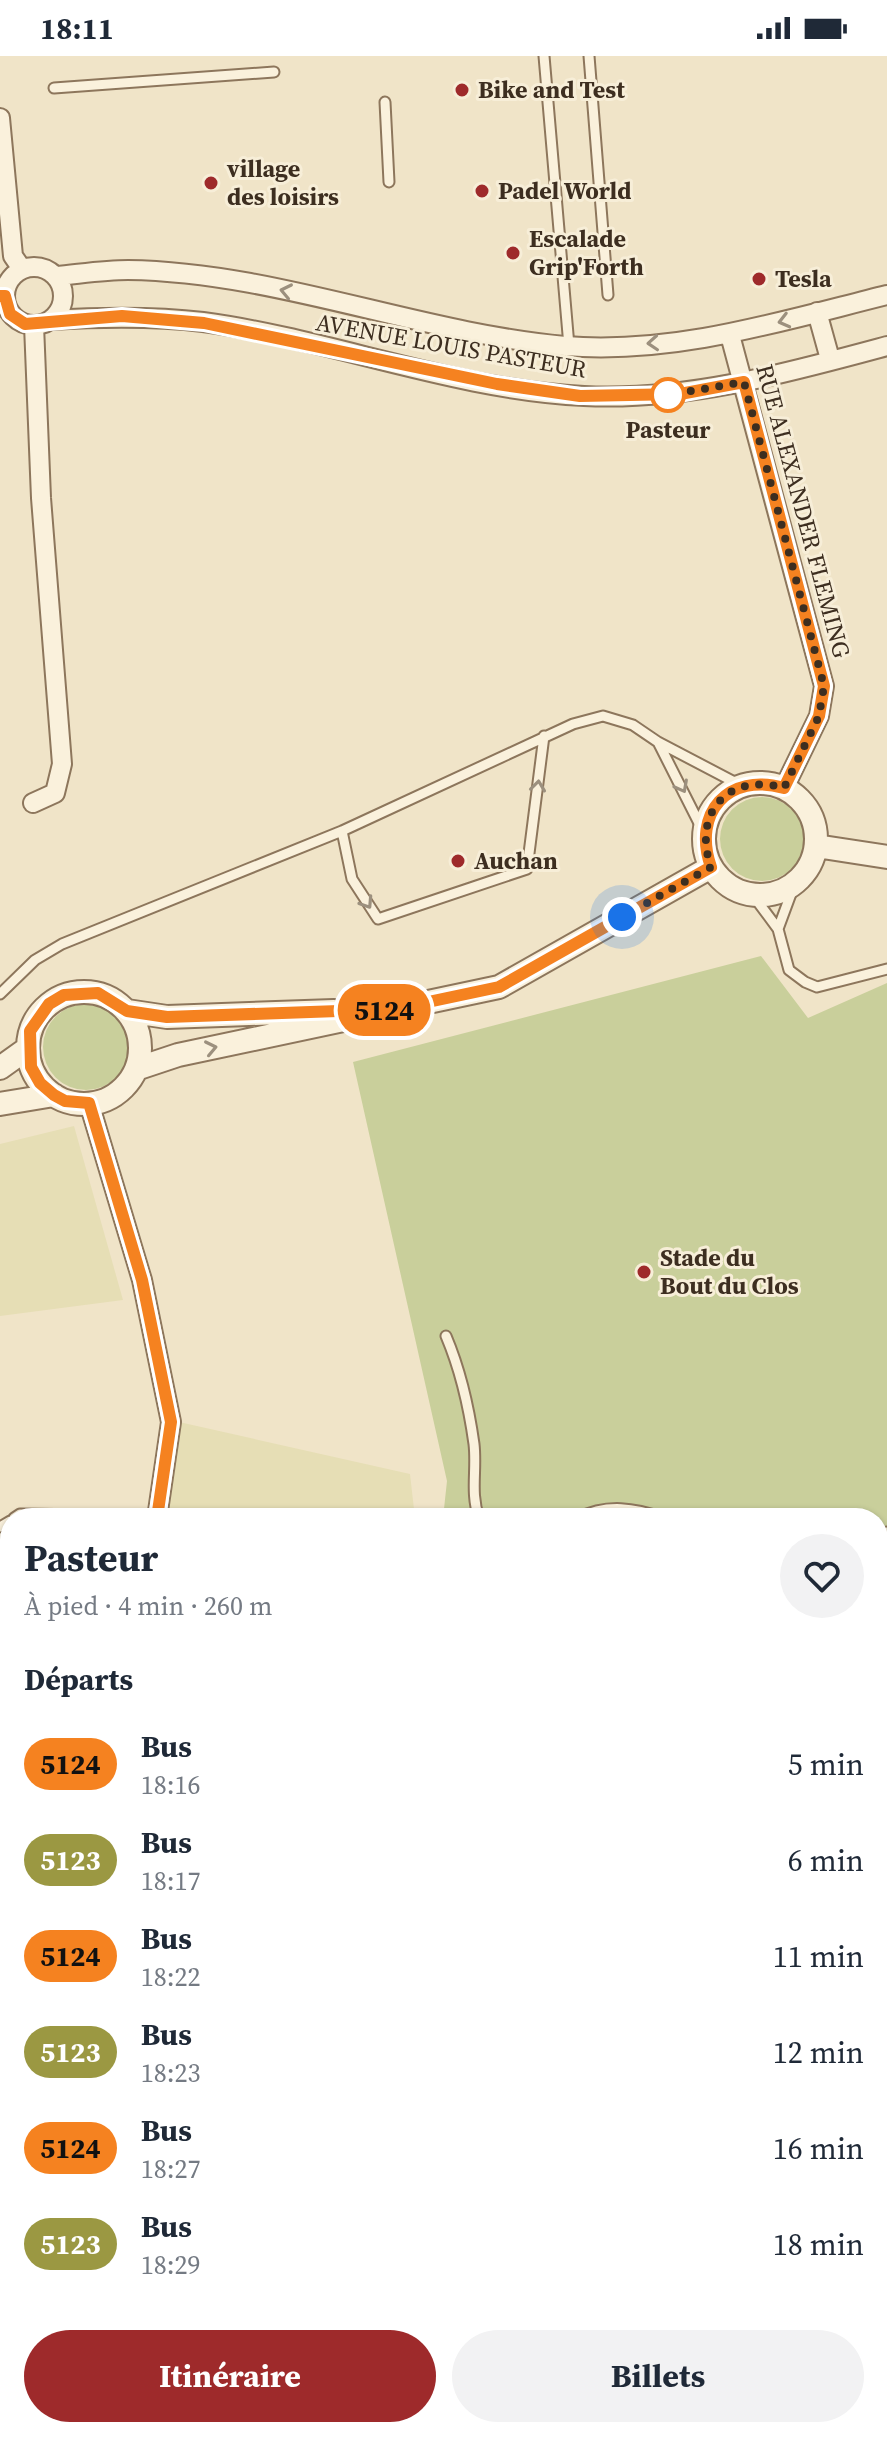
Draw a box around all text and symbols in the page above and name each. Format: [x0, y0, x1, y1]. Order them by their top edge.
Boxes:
text: 18:11 [40, 8, 114, 49]
place label: Bike and Test [478, 73, 625, 106]
marker: Bike and Test [453, 81, 471, 99]
place label: village des loisirs [226, 152, 339, 213]
marker: village des loisirs [202, 174, 220, 192]
place label: Padel World [498, 174, 631, 207]
marker: Padel World [473, 182, 491, 200]
place label: Escalade Grip'Forth [529, 222, 644, 283]
marker: Escalade Grip'Forth [504, 244, 522, 262]
place label: Tesla [775, 262, 832, 295]
marker: Tesla [750, 270, 768, 288]
one-way arrow [280, 283, 294, 300]
street label: AVENUE LOUIS PASTEUR [313, 305, 589, 386]
one-way arrow [778, 311, 792, 328]
one-way arrow [646, 334, 659, 351]
street label: RUE ALEXANDER FLEMING [748, 360, 859, 662]
marker: Pasteur [651, 378, 685, 412]
place label: Pasteur [626, 413, 711, 446]
one-way arrow [529, 779, 546, 792]
one-way arrow [672, 779, 688, 793]
place label: Auchan [474, 844, 558, 877]
marker: Auchan [449, 852, 467, 870]
one-way arrow [358, 894, 373, 909]
your location [602, 897, 642, 937]
line badge: 5124 [328, 984, 440, 1036]
text: 5124 [354, 991, 414, 1029]
one-way arrow [204, 1040, 217, 1057]
place label: Stade du Bout du Clos [660, 1241, 799, 1302]
marker: Stade du Bout du Clos [635, 1263, 653, 1281]
text: Pasteur [24, 1532, 158, 1584]
button: heart [780, 1534, 864, 1618]
text: À pied · 4 min · 260 m [24, 1588, 273, 1624]
text: Départs [24, 1659, 133, 1700]
text: Bus [141, 1726, 192, 1767]
text: 5 min [788, 1744, 864, 1785]
text: 5124 [40, 1745, 101, 1783]
text: 18:16 [141, 1767, 201, 1803]
text: Bus [141, 1822, 192, 1863]
text: 6 min [788, 1840, 864, 1881]
text: 5123 [40, 1841, 101, 1879]
text: 18:17 [141, 1863, 201, 1899]
text: Bus [141, 1918, 192, 1959]
text: 11 min [773, 1936, 864, 1977]
text: 5124 [40, 1937, 101, 1975]
text: 18:22 [141, 1959, 201, 1995]
text: Bus [141, 2014, 192, 2055]
text: 12 min [773, 2032, 864, 2073]
text: 5123 [40, 2033, 101, 2071]
text: 18:23 [141, 2055, 201, 2091]
text: Bus [141, 2110, 192, 2151]
text: 16 min [773, 2128, 864, 2169]
text: 5124 [40, 2129, 101, 2167]
text: 18:27 [141, 2151, 201, 2187]
text: Bus [141, 2206, 192, 2247]
text: 18 min [773, 2224, 864, 2265]
text: 5123 [40, 2225, 101, 2263]
text: 18:29 [141, 2247, 201, 2283]
button: Itinéraire [24, 2330, 436, 2422]
button: Billets [452, 2330, 864, 2422]

